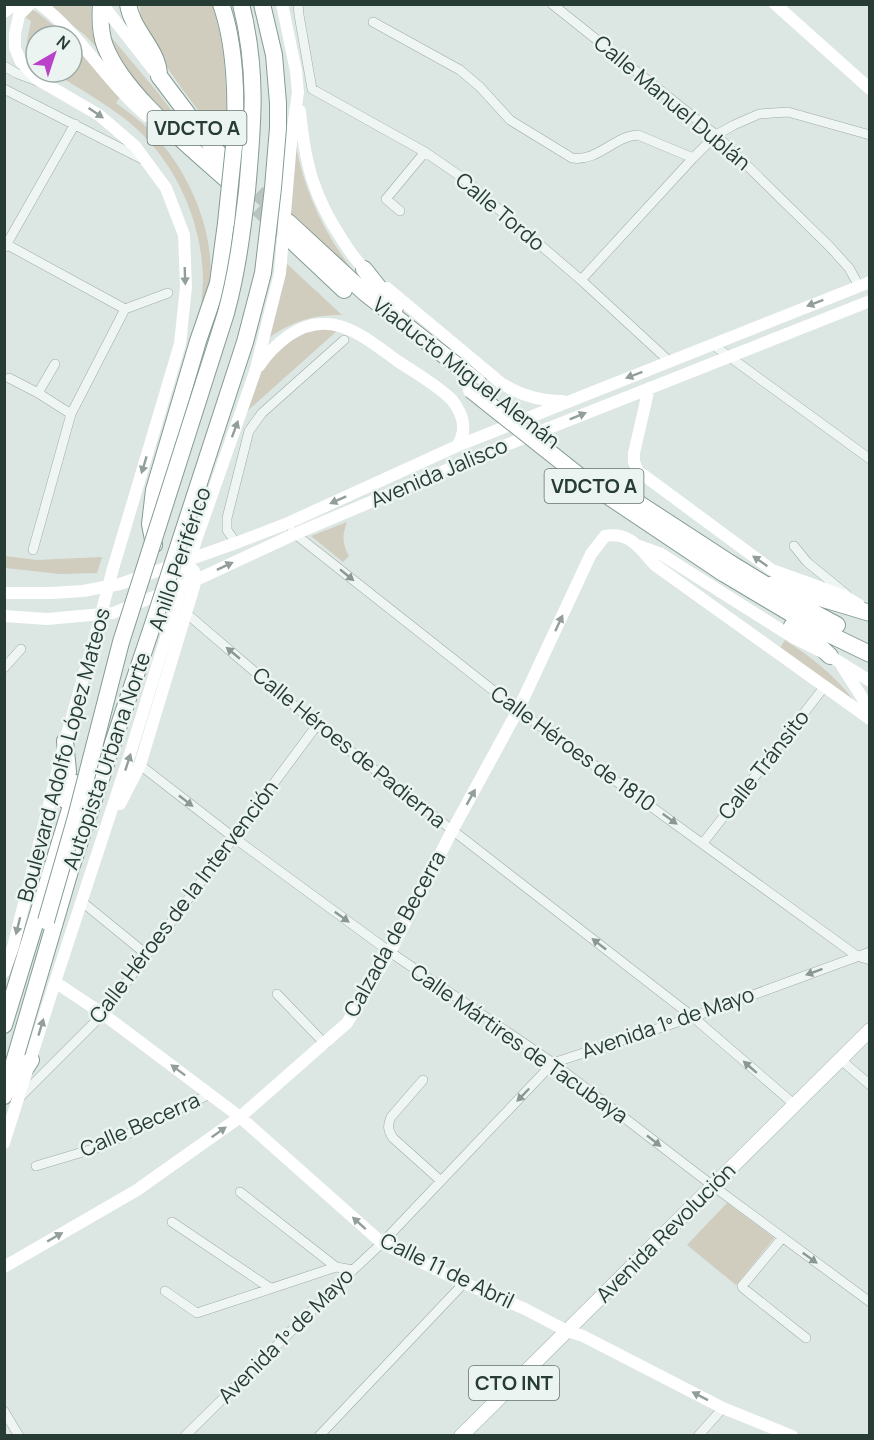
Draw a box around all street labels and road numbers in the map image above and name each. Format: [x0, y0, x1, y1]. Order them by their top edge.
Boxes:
street label: Calle Manuel Dublán [588, 28, 757, 176]
road number: VDCTO A [148, 111, 246, 145]
street label: Calle Tordo [450, 166, 551, 257]
street label: Viaducto Miguel Alemán [367, 290, 566, 454]
street label: Avenida Jalisco [366, 431, 511, 514]
road number: VDCTO A [544, 469, 644, 503]
street label: Anillo Periférico [141, 483, 217, 634]
street label: Boulevard Adolfo López Mateos [10, 605, 116, 905]
street label: Autopista Urbana Norte [56, 648, 156, 873]
street label: Calle Héroes de Padierna [247, 661, 452, 834]
street label: Calle Héroes de 1810 [486, 679, 662, 817]
street label: Calle Tránsito [712, 704, 815, 825]
street label: Calle Héroes de la Intervención [82, 774, 284, 1029]
street label: Calzada de Becerra [337, 845, 451, 1022]
street label: Calle Mártires de Tacubaya [405, 957, 634, 1129]
street label: Avenida 1º de Mayo [578, 979, 758, 1065]
street label: Calle Becerra [75, 1085, 204, 1163]
street label: Avenida Revolución [589, 1156, 741, 1308]
street label: Calle 11 de Abril [376, 1226, 519, 1315]
street label: Avenida 1º de Mayo [212, 1262, 359, 1409]
road number: CTO INT [469, 1366, 559, 1400]

